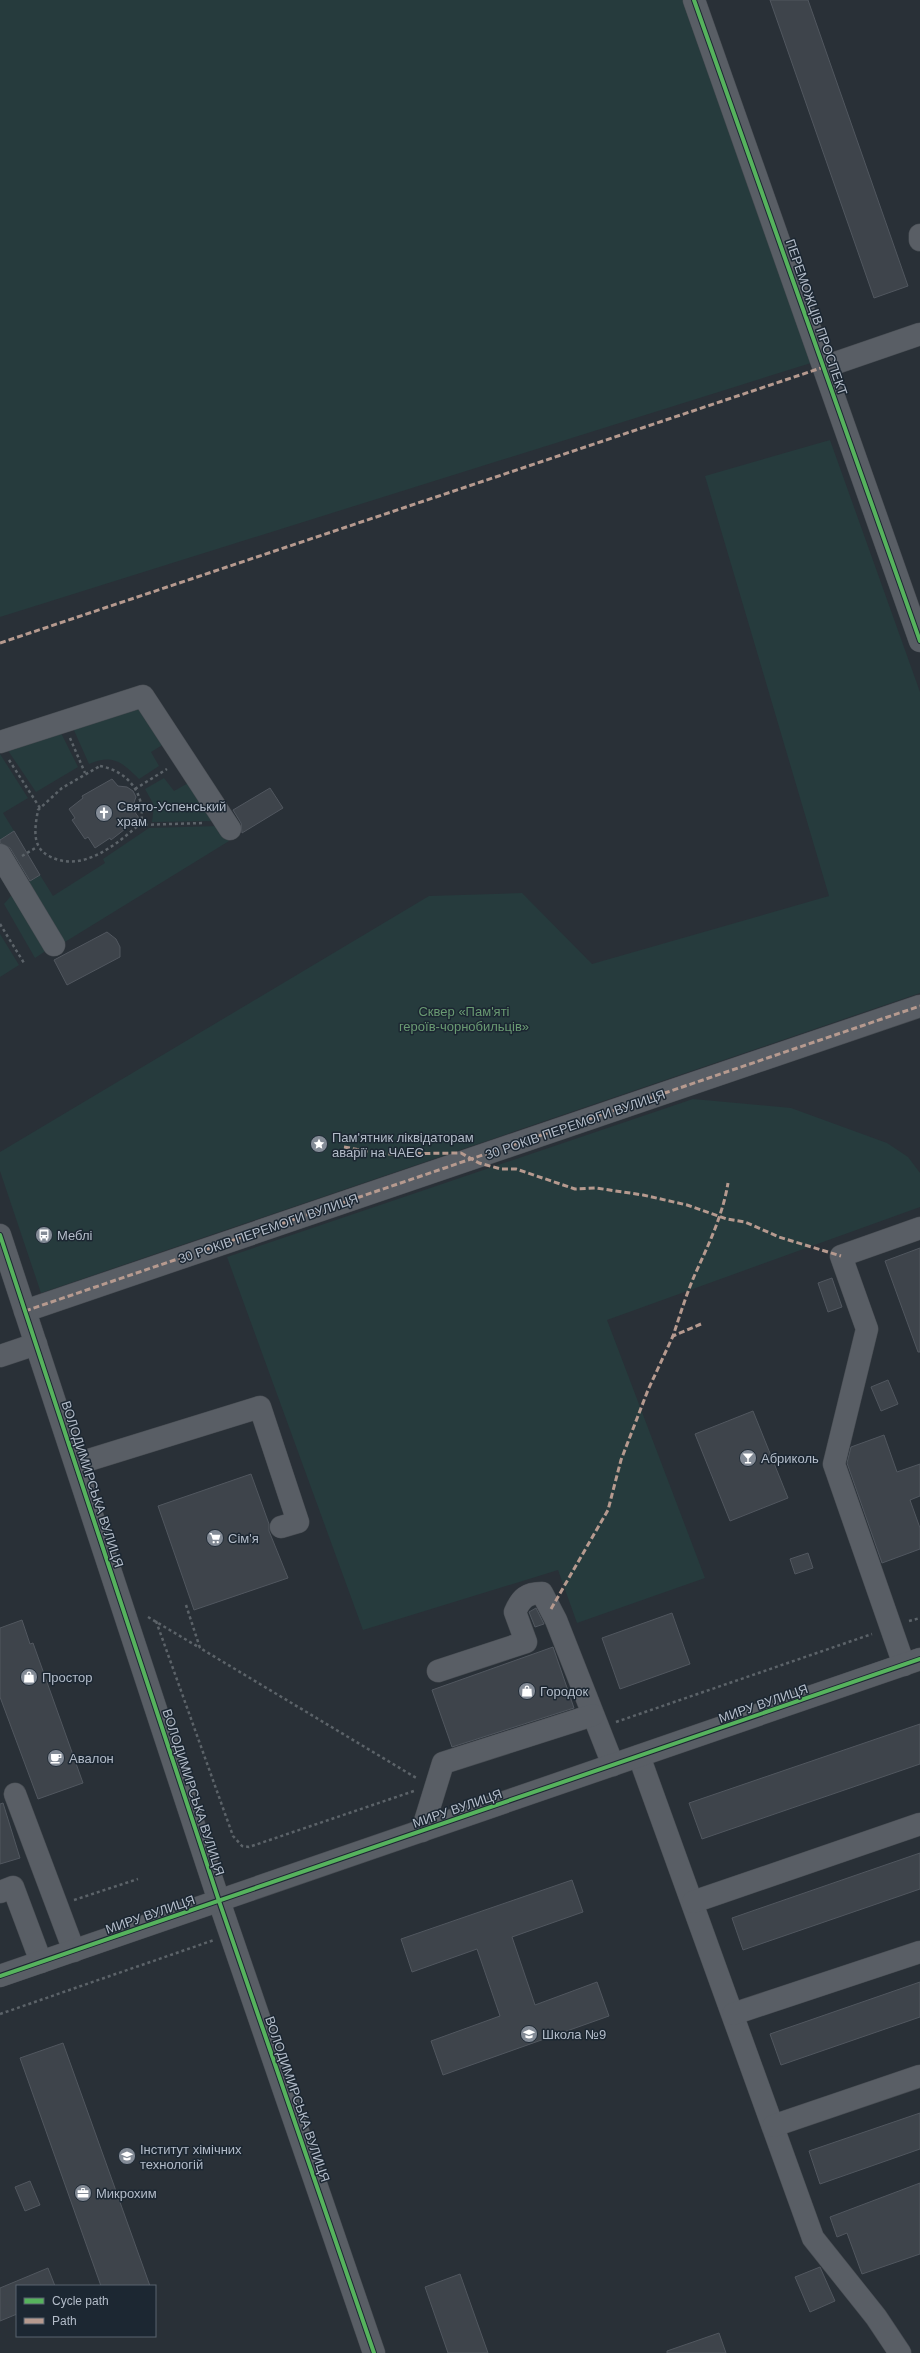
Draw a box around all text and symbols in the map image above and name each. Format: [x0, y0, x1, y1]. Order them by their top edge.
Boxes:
street label: ПЕРЕМОЖЦІВ ПРОСПЕКТ [783, 237, 850, 397]
place label: Свято-Успенський храм [117, 799, 226, 829]
church icon: Свято-Успенський храм [94, 803, 114, 823]
park label: Сквер «Пам'яті героїв-чорнобильців» [399, 1004, 529, 1034]
street label: 30 РОКІВ ПЕРЕМОГИ ВУЛИЦЯ [483, 1087, 667, 1162]
place label: Пам'ятник ліквідаторам аварії на ЧАЕС [332, 1130, 474, 1160]
place icon: Пам'ятник ліквідаторам аварії на ЧАЕС [309, 1134, 329, 1154]
street label: 30 РОКІВ ПЕРЕМОГИ ВУЛИЦЯ [176, 1191, 360, 1266]
bus stop icon: Меблі [34, 1225, 54, 1245]
place label: Меблі [57, 1228, 93, 1243]
street label: ВОЛОДИМИРСЬКА ВУЛИЦЯ [58, 1399, 127, 1569]
bar icon: Абриколь [738, 1448, 758, 1468]
place label: Абриколь [761, 1451, 819, 1466]
supermarket icon: Сім'я [205, 1528, 225, 1548]
place label: Сім'я [228, 1531, 259, 1546]
shop icon: Простор [19, 1667, 39, 1687]
place label: Простор [42, 1670, 93, 1685]
shop icon: Городок [517, 1681, 537, 1701]
street label: МИРУ ВУЛИЦЯ [717, 1681, 810, 1726]
place label: Городок [540, 1684, 588, 1699]
street label: ВОЛОДИМИРСЬКА ВУЛИЦЯ [159, 1707, 228, 1877]
cafe icon: Авалон [46, 1748, 66, 1768]
place label: Авалон [69, 1751, 114, 1766]
street label: МИРУ ВУЛИЦЯ [411, 1786, 504, 1831]
street label: МИРУ ВУЛИЦЯ [104, 1892, 197, 1937]
street label: ВОЛОДИМИРСЬКА ВУЛИЦЯ [262, 2014, 333, 2184]
school or university icon: Школа №9 [519, 2024, 539, 2044]
place label: Школа №9 [542, 2027, 606, 2042]
place label: Інститут хімічних технологій [140, 2142, 242, 2172]
school or university icon: Інститут хімічних технологій [117, 2146, 137, 2166]
office icon: Микрохим [73, 2183, 93, 2203]
place label: Микрохим [96, 2186, 157, 2201]
legend [16, 2285, 156, 2337]
text: Cycle path [52, 2294, 109, 2308]
text: Path [52, 2314, 77, 2328]

